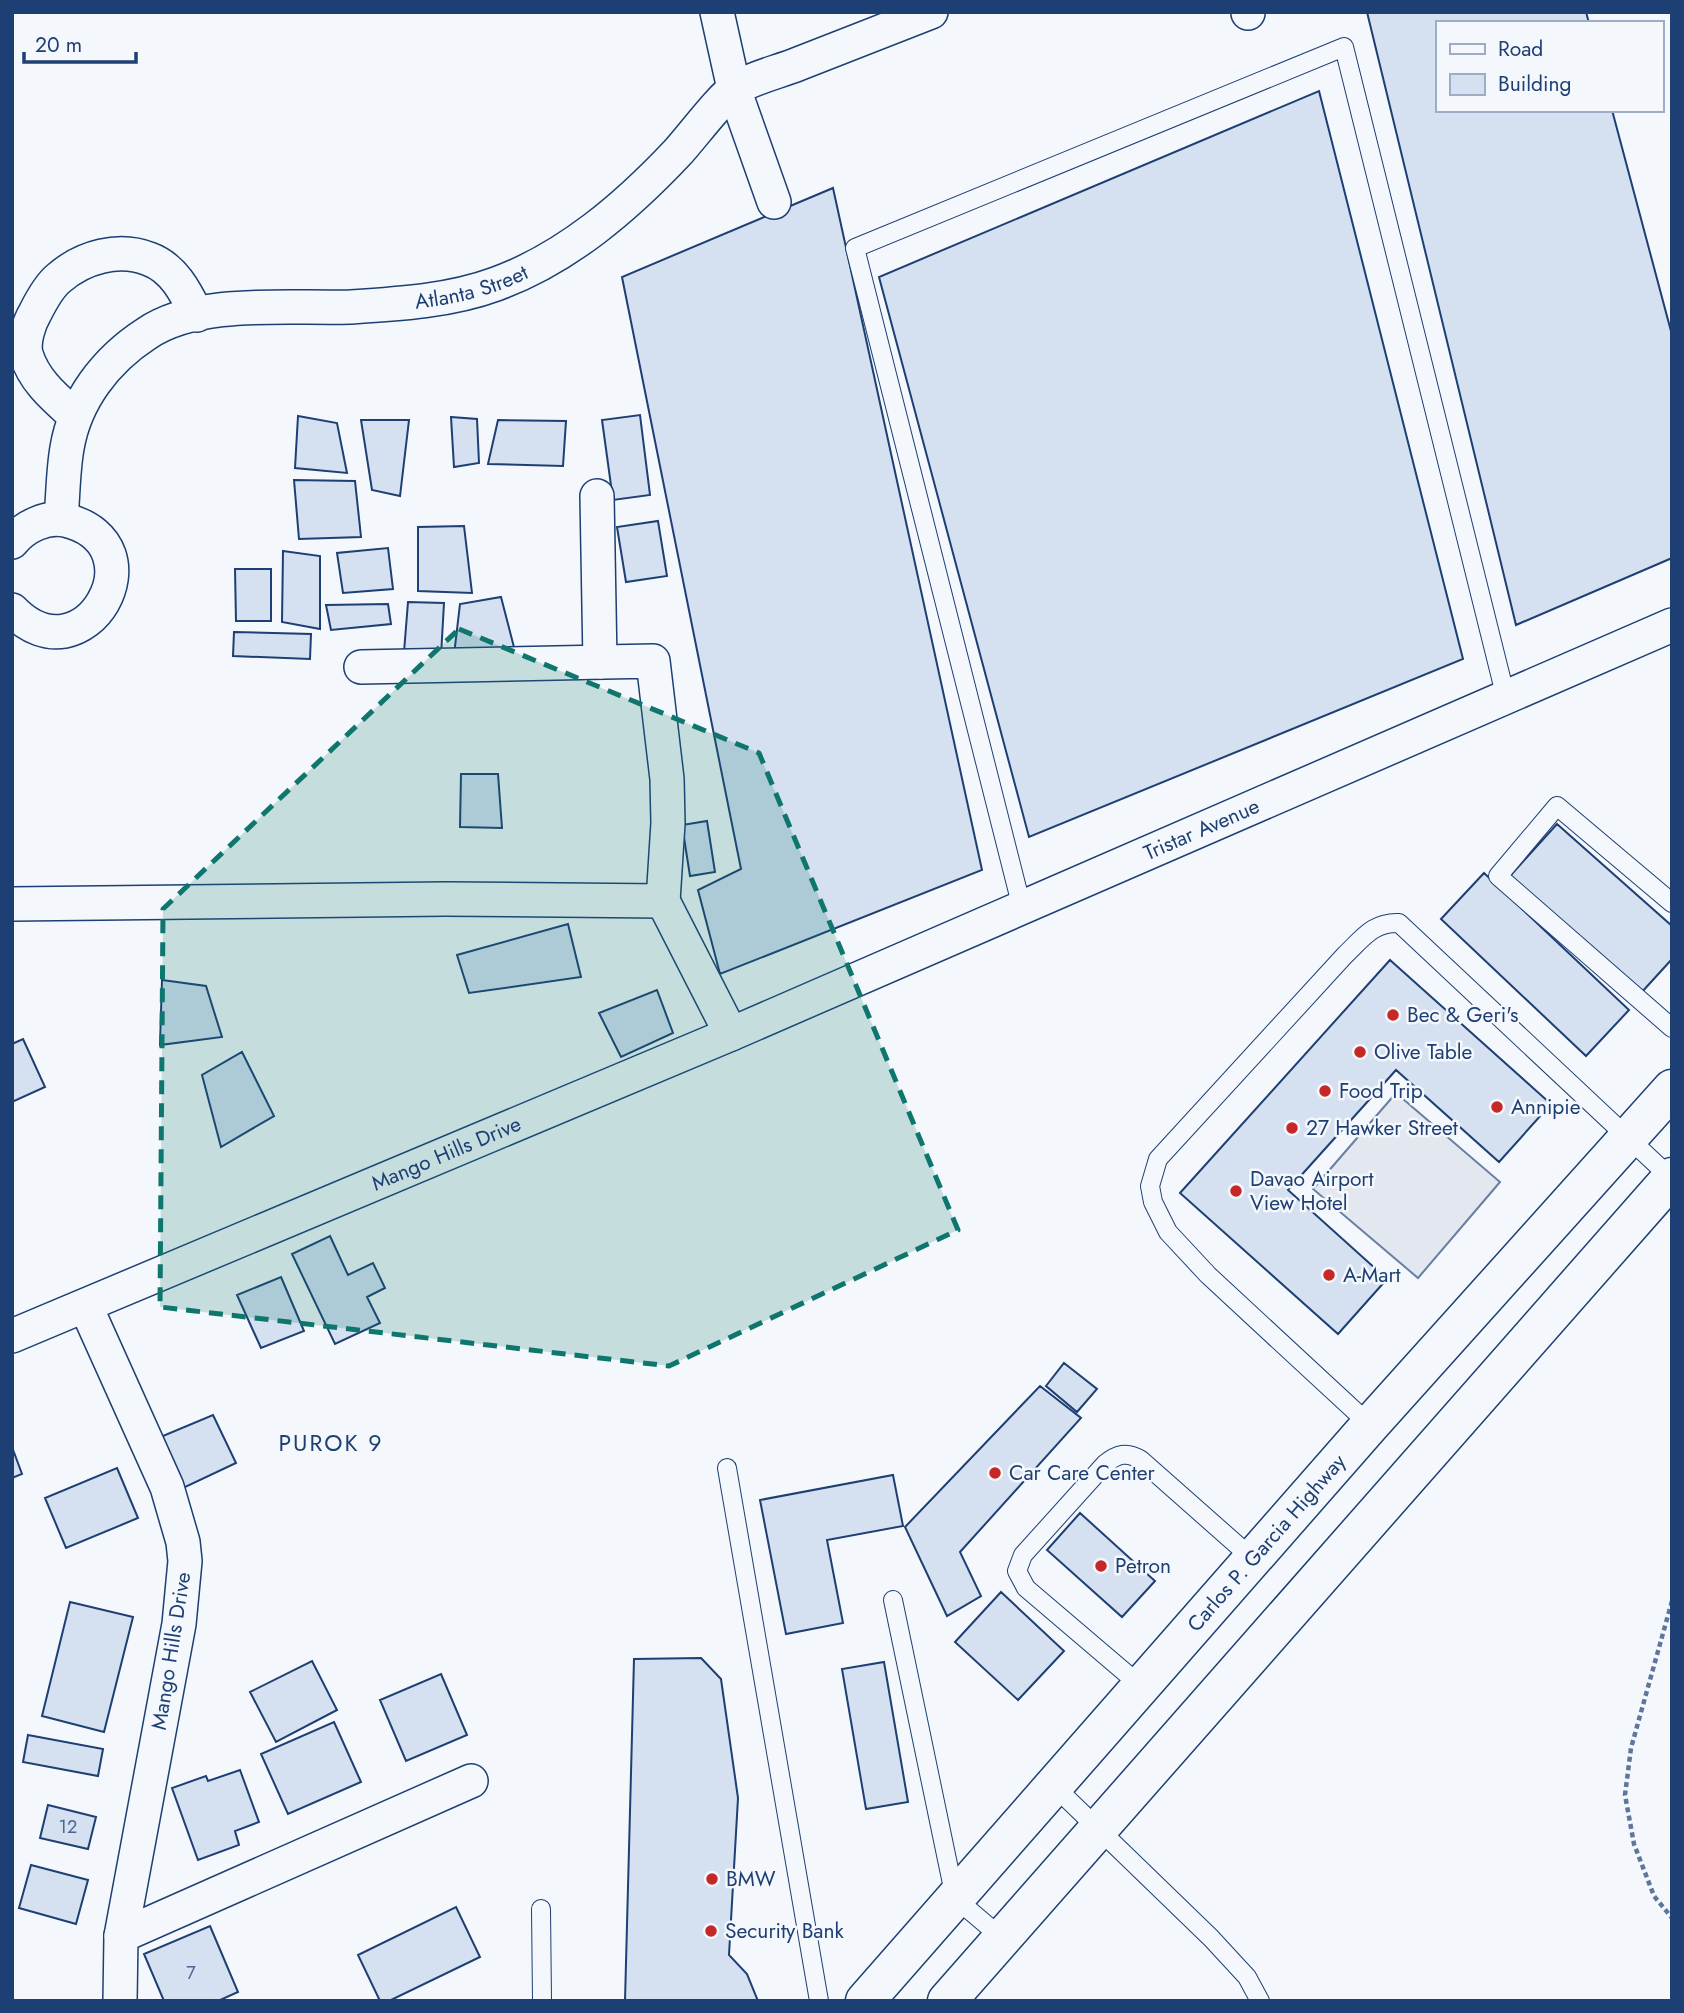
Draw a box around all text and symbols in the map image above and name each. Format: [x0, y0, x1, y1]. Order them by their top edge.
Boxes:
scale bar [24, 21, 136, 65]
legend [1436, 21, 1663, 112]
text: 20 m [35, 30, 82, 60]
text: Road [1498, 34, 1543, 64]
text: Building [1498, 69, 1571, 99]
street label: Atlanta Street [413, 257, 533, 317]
street label: Tristar Avenue [1139, 791, 1264, 868]
place label: Bec & Geri's [1407, 1000, 1518, 1030]
marker: Bec & Geri's [1385, 1007, 1401, 1023]
place label: Olive Table [1374, 1037, 1472, 1067]
marker: Olive Table [1352, 1044, 1368, 1060]
place label: Food Trip [1339, 1076, 1423, 1106]
marker: Food Trip [1317, 1083, 1333, 1099]
place label: Annipie [1511, 1092, 1581, 1122]
marker: Annipie [1489, 1099, 1505, 1115]
street label: Mango Hills Drive [367, 1109, 526, 1198]
place label: 27 Hawker Street [1306, 1113, 1458, 1143]
marker: 27 Hawker Street [1284, 1120, 1300, 1136]
place label: Davao Airport View Hotel [1250, 1164, 1374, 1218]
marker: Davao Airport View Hotel [1228, 1183, 1244, 1199]
place label: A-Mart [1343, 1260, 1401, 1290]
marker: A-Mart [1321, 1267, 1337, 1283]
district label: PUROK 9 [278, 1426, 384, 1460]
street label: Carlos P. Garcia Highway [1180, 1447, 1353, 1639]
place label: Car Care Center [1009, 1458, 1156, 1488]
marker: Car Care Center [987, 1465, 1003, 1481]
place label: Petron [1115, 1551, 1171, 1581]
marker: Petron [1093, 1558, 1109, 1574]
street label: Mango Hills Drive [144, 1570, 198, 1732]
house number: 12 [59, 1814, 77, 1840]
place label: BMW [726, 1864, 776, 1894]
marker: BMW [704, 1871, 720, 1887]
place label: Security Bank [725, 1916, 844, 1946]
marker: Security Bank [703, 1923, 719, 1939]
house number: 7 [186, 1960, 196, 1986]

